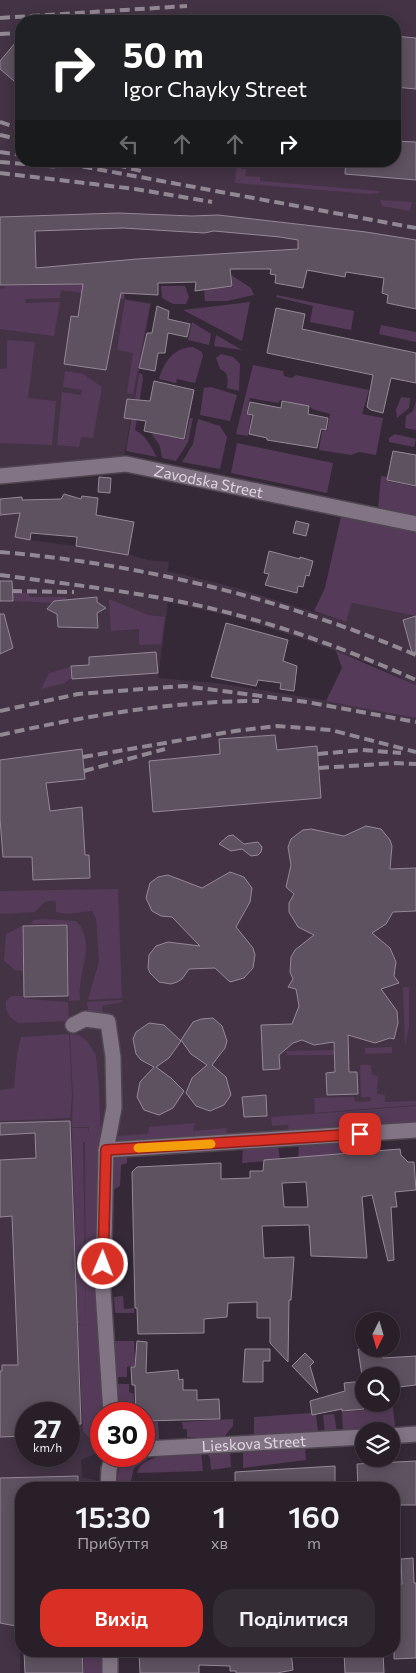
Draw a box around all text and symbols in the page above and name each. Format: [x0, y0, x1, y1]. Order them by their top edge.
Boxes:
text: 50 m [123, 32, 204, 75]
icon: right [40, 35, 105, 100]
text: Igor Chayky Street [123, 75, 307, 102]
icon: left [115, 130, 143, 158]
icon: ahead [168, 130, 196, 158]
icon: ahead [221, 130, 249, 158]
icon: right [274, 130, 302, 158]
street label: Zavodska Street [153, 461, 265, 501]
pin [339, 1113, 381, 1155]
icon: arrive [346, 1120, 374, 1148]
position arrow [76, 1237, 128, 1289]
north arrow [355, 1312, 400, 1358]
map controls [355, 1312, 400, 1467]
button: search [355, 1367, 400, 1412]
speed limit sign: 30 [90, 1402, 155, 1467]
text: 27 [34, 1413, 61, 1443]
button: layers [355, 1422, 400, 1467]
street label: Lieskova Street [201, 1431, 306, 1455]
text: km/h [33, 1440, 62, 1454]
text: 15:30 [75, 1497, 151, 1534]
text: 1 [213, 1497, 226, 1534]
text: 160 [288, 1497, 340, 1534]
text: Прибуття [77, 1533, 149, 1552]
text: хв [211, 1533, 228, 1552]
text: m [307, 1533, 321, 1552]
button: Вихід [40, 1589, 203, 1647]
button: Поділитися [213, 1589, 375, 1647]

